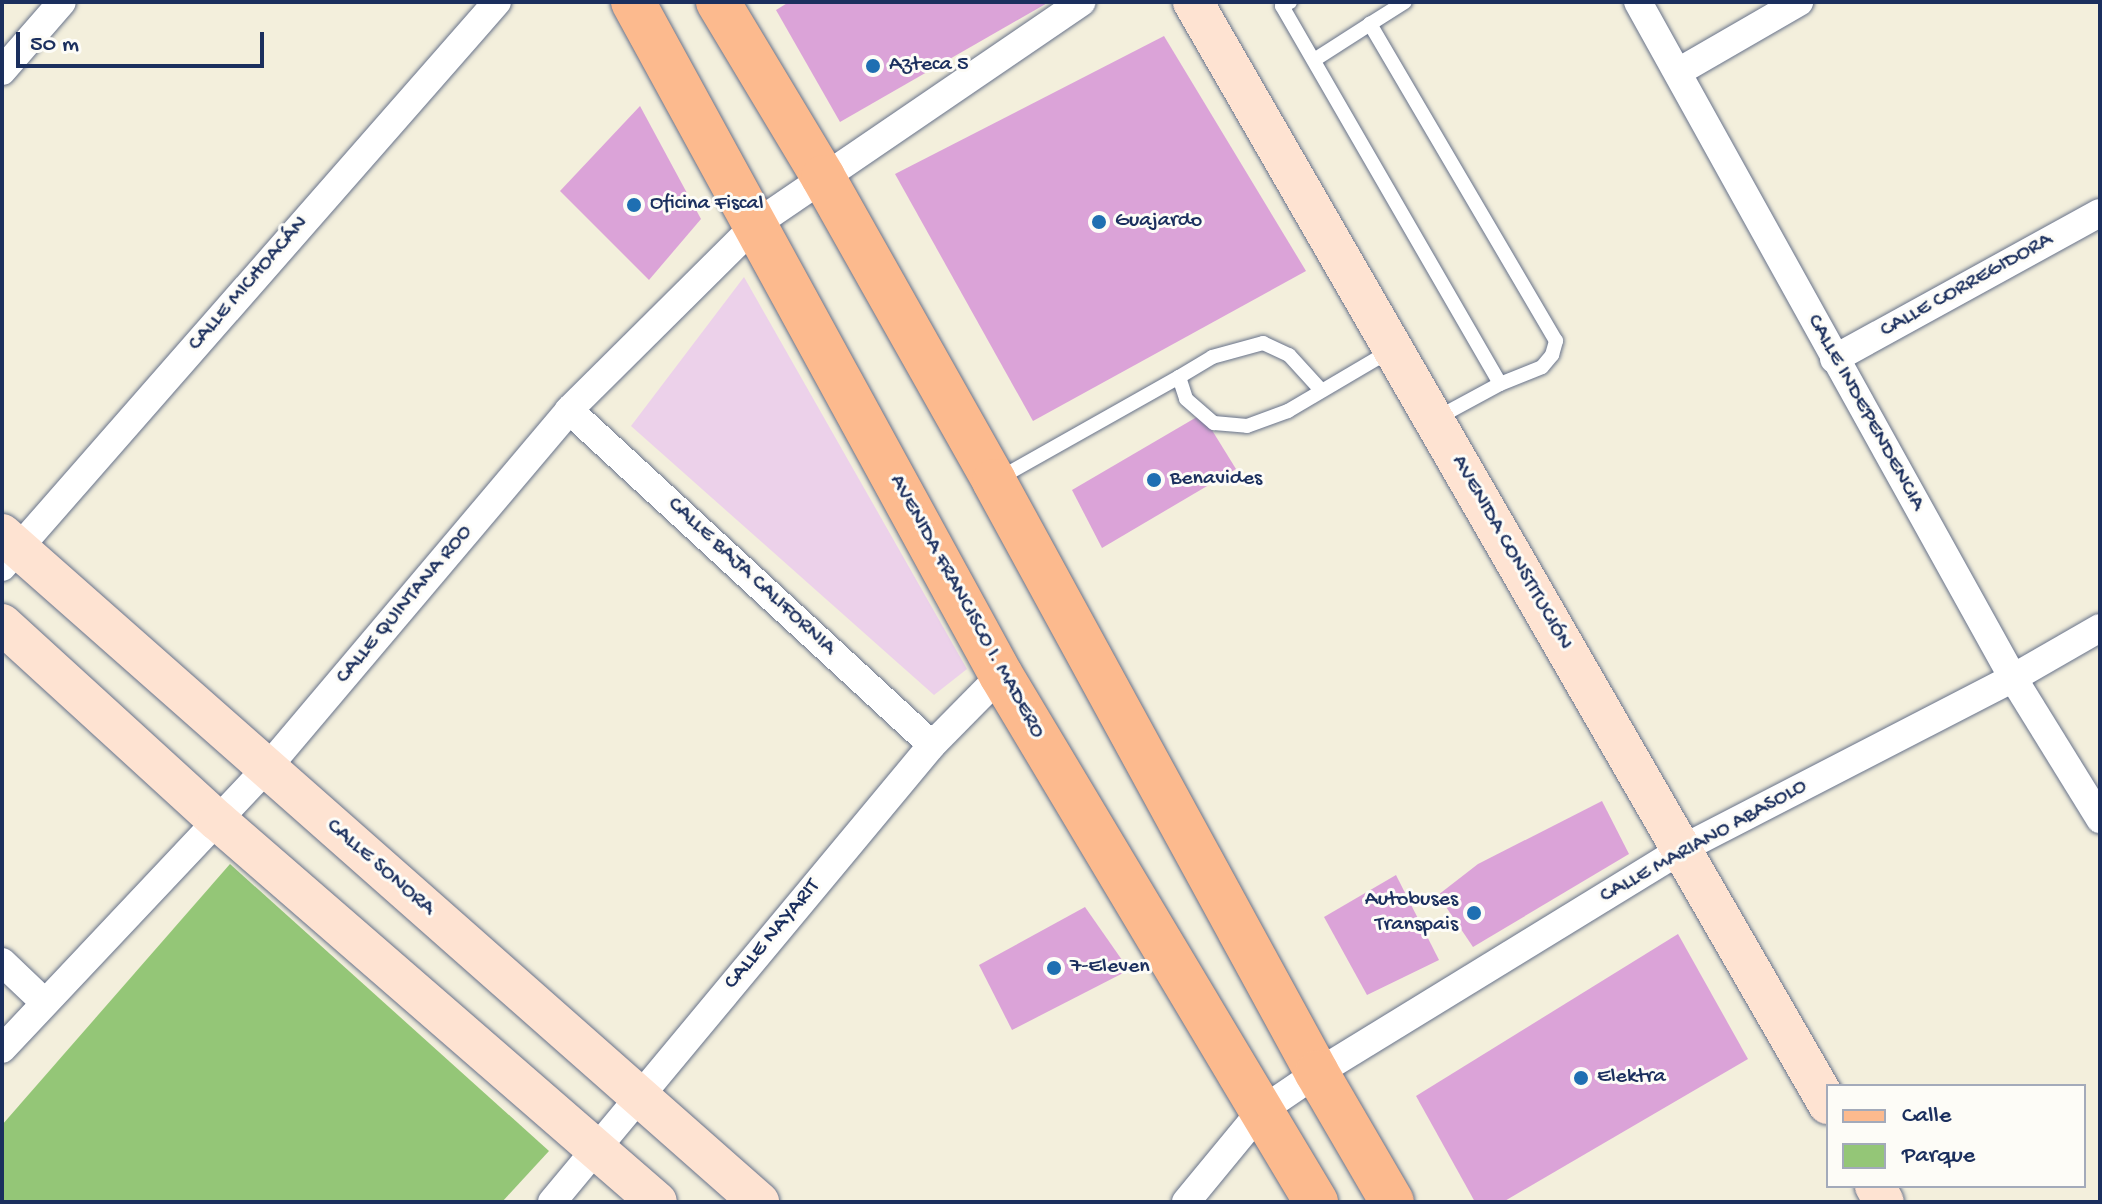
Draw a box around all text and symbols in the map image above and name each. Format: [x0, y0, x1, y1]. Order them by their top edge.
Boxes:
scale bar [20, 16, 268, 66]
text: 50 m [30, 31, 79, 60]
place label: Azteca 5 [889, 53, 968, 79]
marker: Azteca 5 [864, 57, 882, 75]
place label: Oficina Fiscal [650, 192, 764, 218]
marker: Oficina Fiscal [625, 196, 643, 214]
place label: Guajardo [1115, 209, 1202, 235]
street label: CALLE MICHOACÁN [183, 211, 315, 357]
marker: Guajardo [1090, 213, 1108, 231]
street label: CALLE CORREGIDORA [1876, 228, 2058, 344]
street label: CALLE INDEPENDENCIA [1800, 310, 1930, 516]
street label: AVENIDA CONSTITUCIÓN [1444, 451, 1578, 655]
place label: Benavides [1170, 467, 1262, 493]
street label: AVENIDA FRANCISCO I. MADERO [882, 471, 1050, 743]
marker: Benavides [1145, 471, 1163, 489]
street label: CALLE BAJA CALIFORNIA [661, 492, 841, 662]
street label: CALLE QUINTANA ROO [331, 520, 479, 690]
street label: CALLE MARIANO ABASOLO [1596, 774, 1812, 910]
street label: CALLE SONORA [320, 814, 440, 922]
street label: CALLE NAYARIT [719, 875, 827, 995]
place label: Autobuses Transpais [1365, 887, 1458, 938]
marker: Autobuses Transpais [1465, 904, 1483, 922]
place label: 7-Eleven [1070, 955, 1150, 981]
marker: 7-Eleven [1045, 959, 1063, 977]
place label: Elektra [1597, 1065, 1666, 1091]
marker: Elektra [1572, 1069, 1590, 1087]
legend [1826, 1084, 2086, 1188]
text: Calle [1902, 1102, 1951, 1131]
text: Parque [1902, 1142, 1975, 1171]

